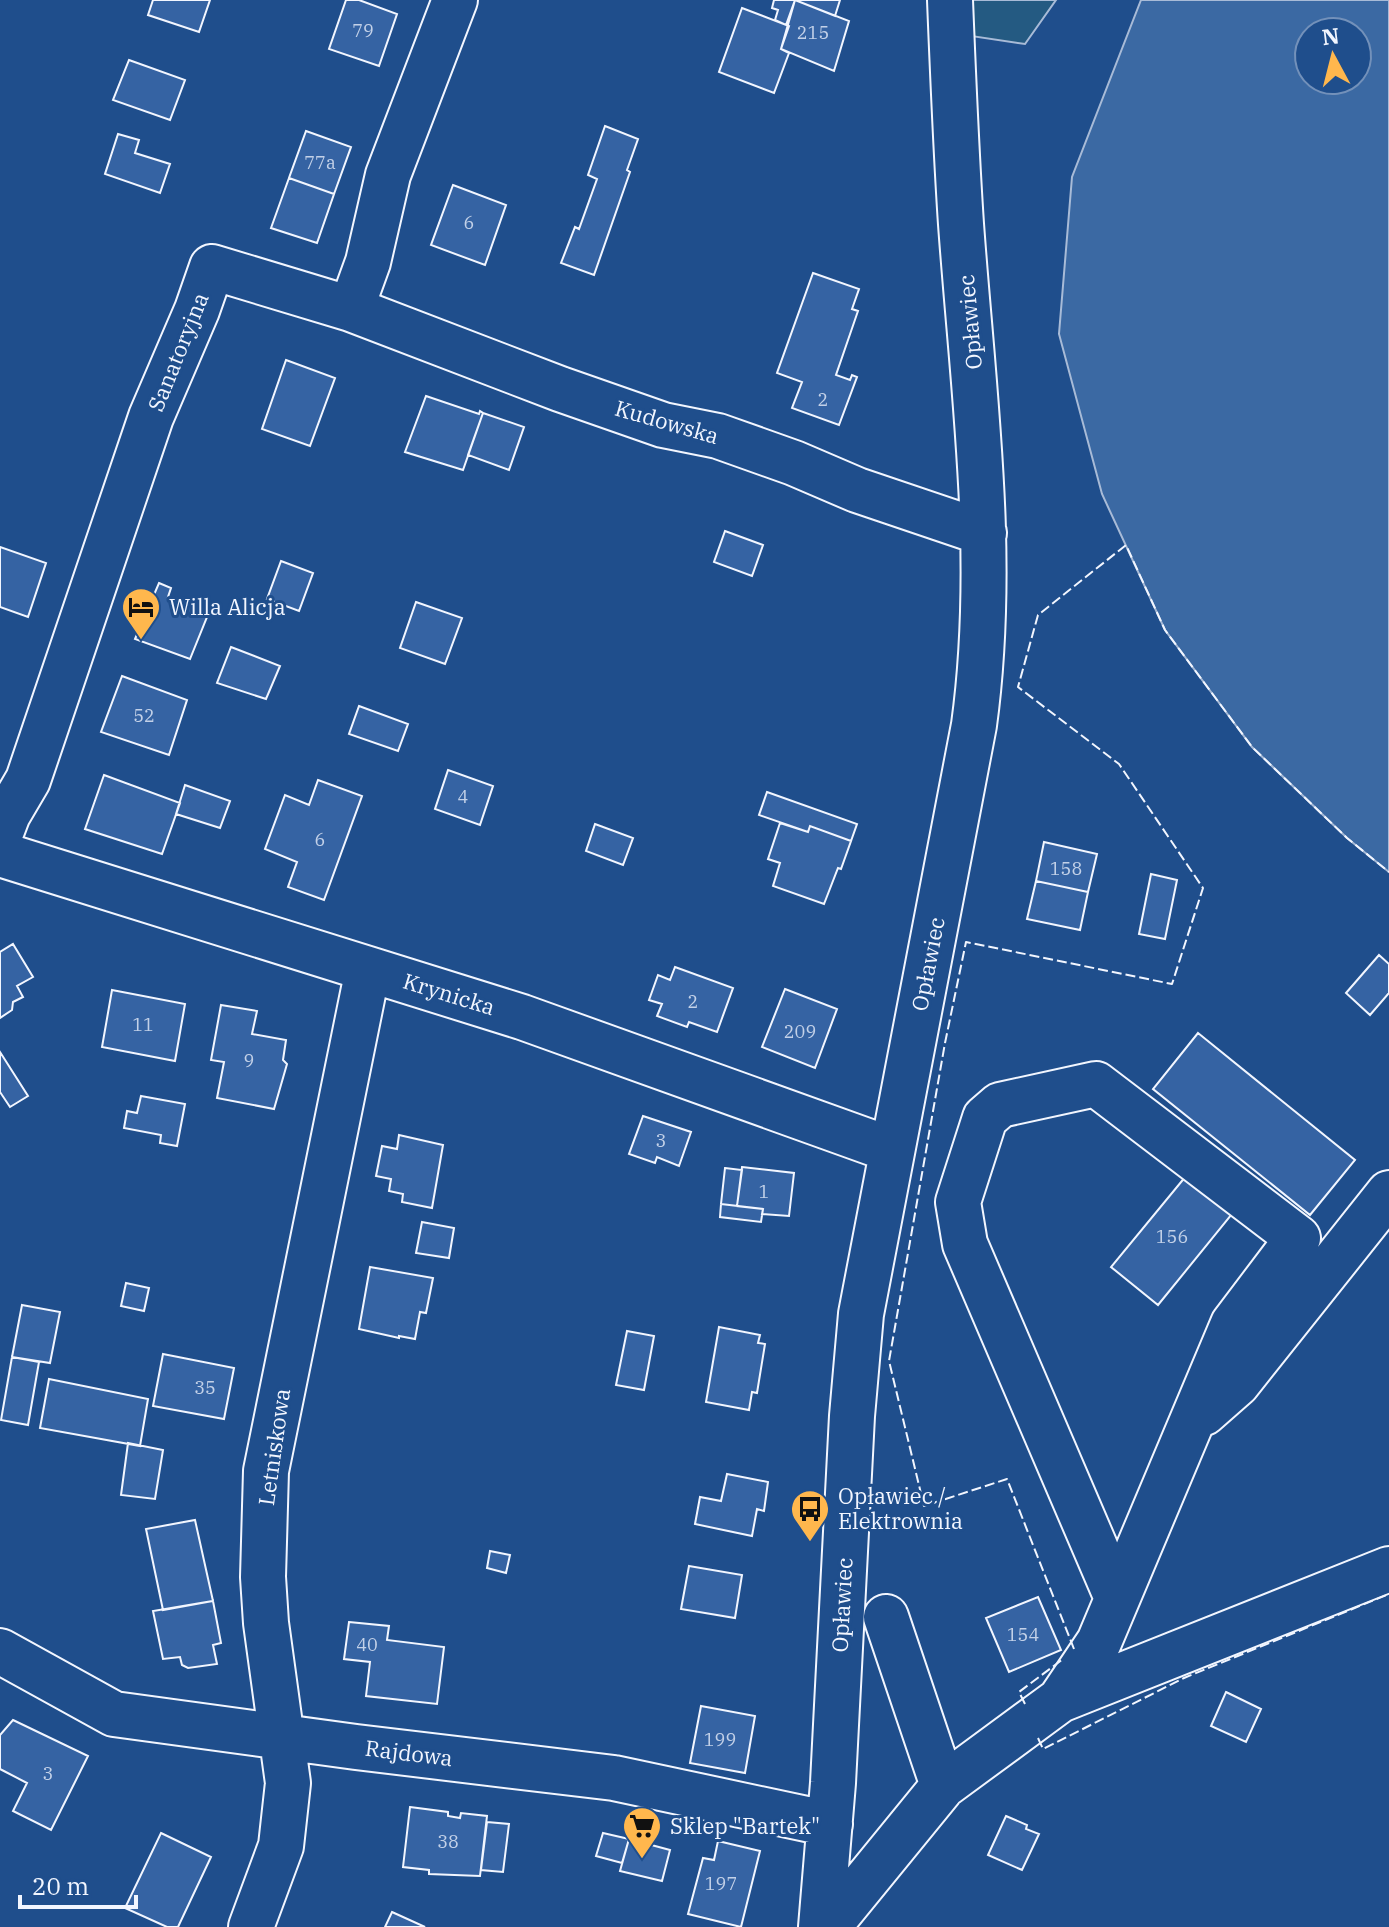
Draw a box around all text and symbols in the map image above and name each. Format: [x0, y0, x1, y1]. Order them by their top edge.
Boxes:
north arrow [1293, 16, 1373, 96]
house number: 79 [352, 19, 374, 42]
text: N [1320, 20, 1341, 51]
house number: 215 [797, 21, 829, 44]
house number: 77a [304, 151, 336, 174]
house number: 6 [464, 211, 474, 234]
street label: Opławiec [951, 273, 988, 371]
street label: Sanatoryjna [141, 288, 215, 416]
house number: 2 [818, 388, 828, 411]
street label: Kudowska [612, 393, 723, 450]
hotel icon: Willa Alicja [120, 586, 162, 641]
place label: Willa Alicja [169, 592, 286, 621]
house number: 52 [133, 704, 155, 727]
house number: 4 [458, 785, 468, 808]
house number: 6 [315, 828, 325, 851]
house number: 158 [1050, 857, 1082, 880]
street label: Opławiec [904, 914, 951, 1013]
street label: Krynicka [400, 966, 499, 1021]
house number: 2 [688, 990, 698, 1013]
house number: 11 [132, 1013, 154, 1036]
house number: 209 [784, 1020, 816, 1043]
house number: 9 [244, 1049, 254, 1072]
house number: 3 [656, 1129, 666, 1152]
house number: 1 [759, 1180, 769, 1203]
house number: 156 [1156, 1225, 1188, 1248]
house number: 35 [194, 1376, 216, 1399]
street label: Letniskowa [251, 1386, 296, 1507]
place label: Opławiec / Elektrownia [838, 1481, 963, 1535]
bus stop icon: Opławiec / Elektrownia [789, 1488, 831, 1543]
street label: Opławiec [825, 1557, 858, 1653]
house number: 154 [1007, 1623, 1039, 1646]
house number: 40 [356, 1633, 378, 1656]
house number: 199 [704, 1728, 736, 1751]
street label: Rajdowa [364, 1733, 455, 1772]
house number: 3 [43, 1762, 53, 1785]
supermarket icon: Sklep "Bartek" [621, 1805, 663, 1860]
place label: Sklep "Bartek" [670, 1811, 820, 1840]
house number: 38 [437, 1830, 459, 1853]
scale bar [20, 1859, 136, 1909]
text: 20 m [32, 1870, 89, 1902]
house number: 197 [705, 1872, 737, 1895]

